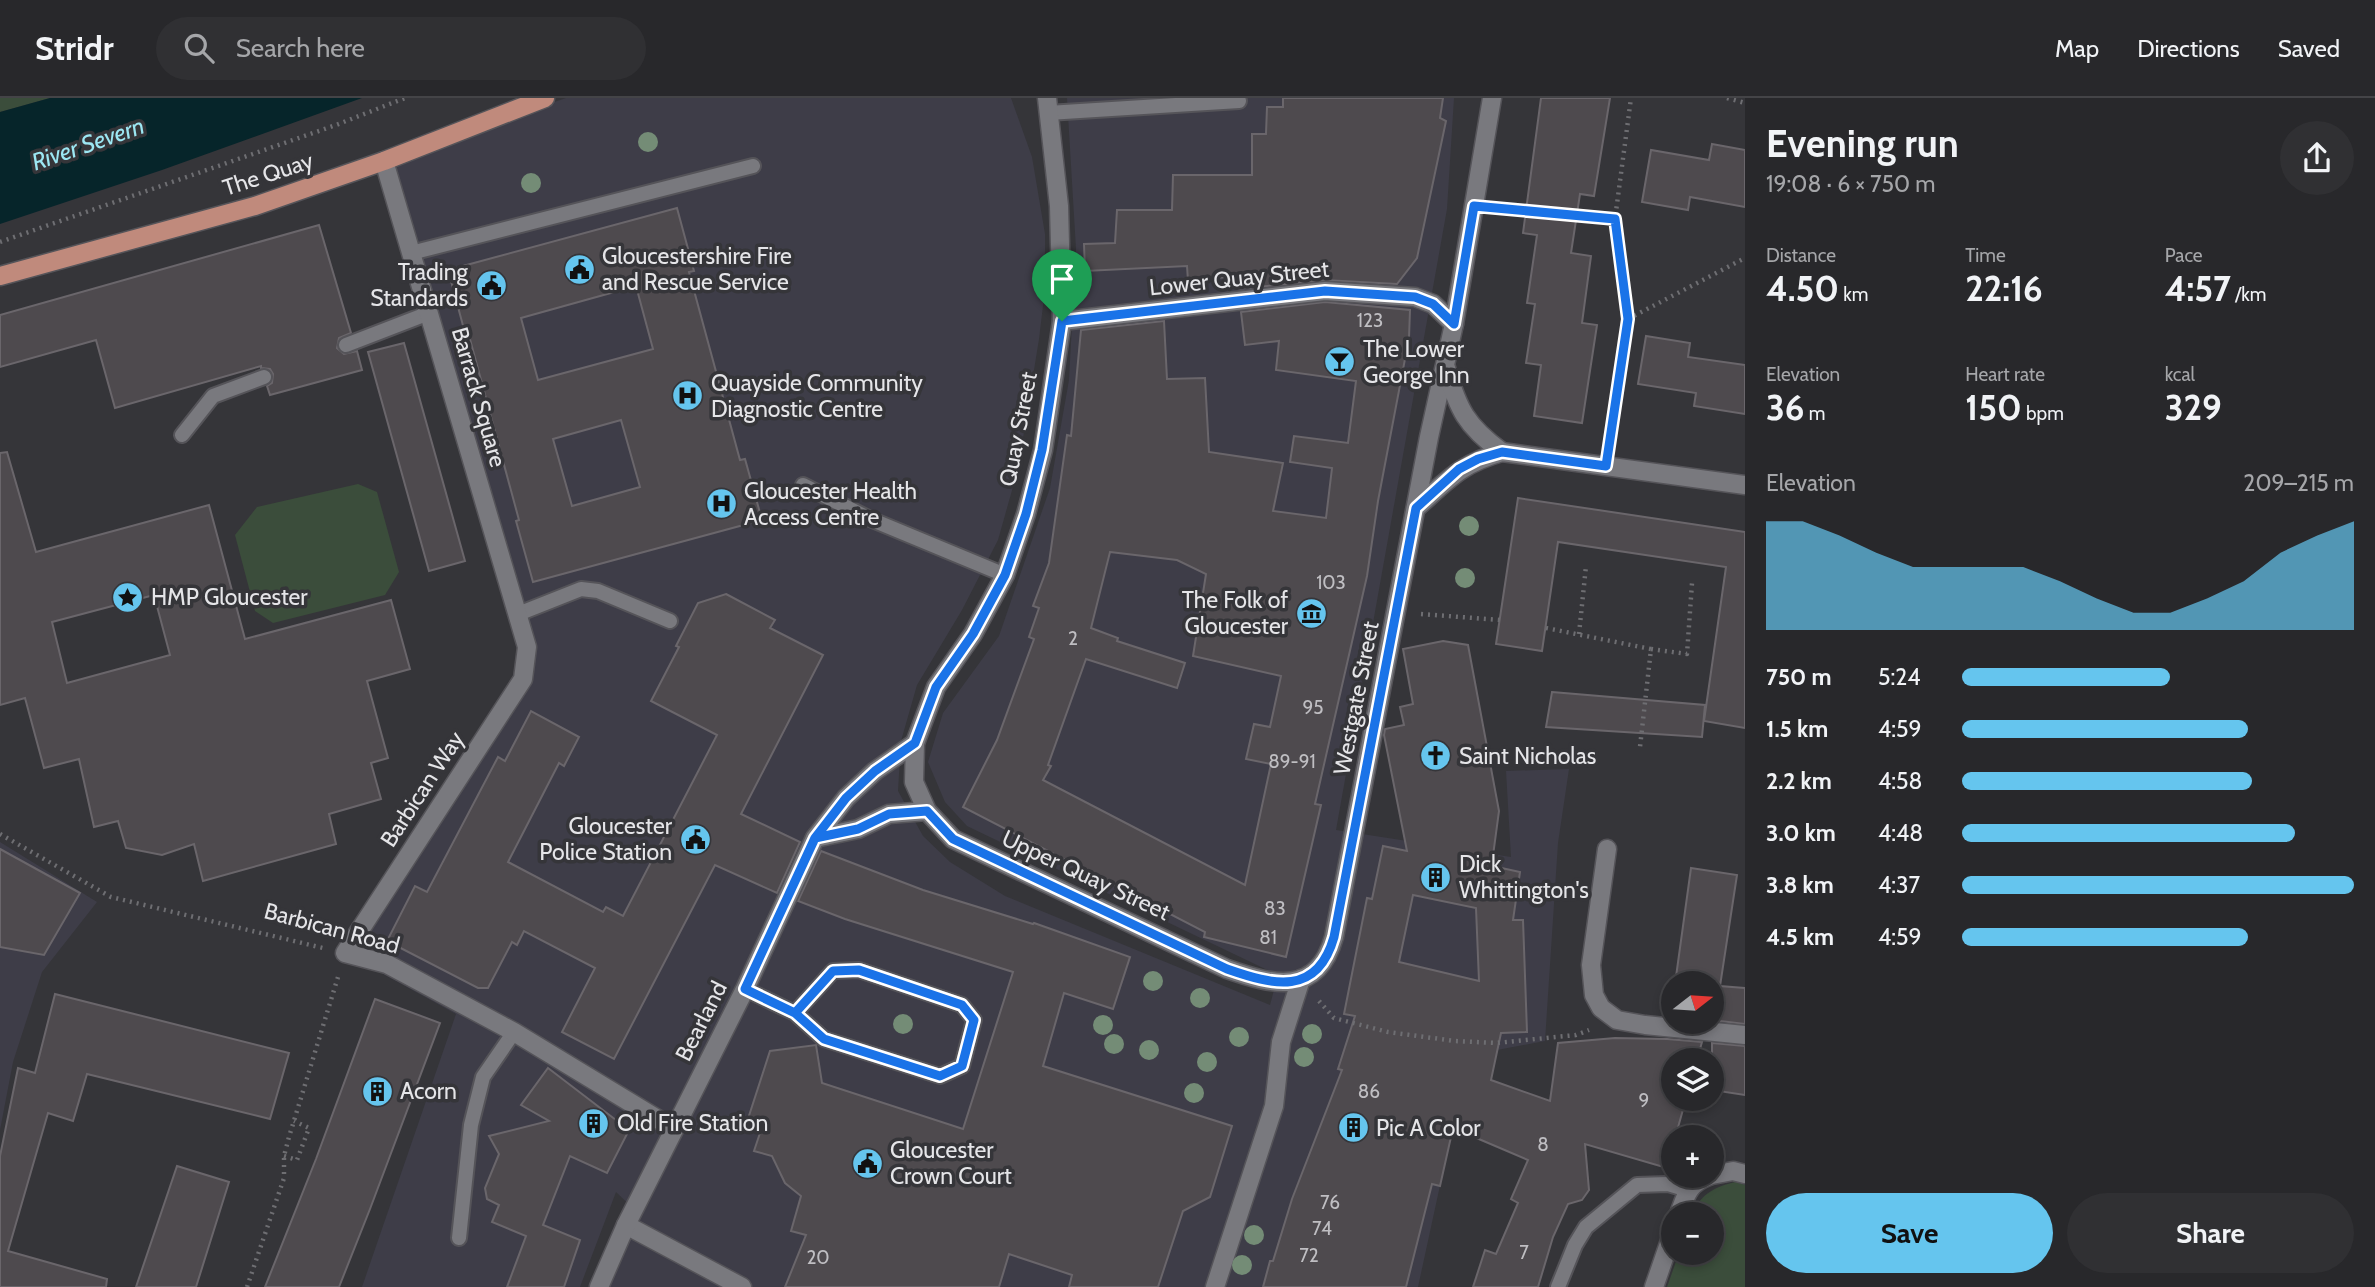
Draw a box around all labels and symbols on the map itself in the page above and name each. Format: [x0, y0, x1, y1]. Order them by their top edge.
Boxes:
water label: River Severn [28, 111, 148, 176]
street label: The Quay [219, 146, 317, 202]
place label: Gloucestershire Fire and Rescue Service [602, 242, 792, 296]
pin [1032, 249, 1092, 321]
public building icon: Gloucestershire Fire and Rescue Service [562, 252, 596, 286]
street label: Lower Quay Street [1148, 255, 1331, 301]
place label: Trading Standards [370, 258, 469, 312]
public building icon: Trading Standards [474, 268, 508, 302]
house number: 123 [1357, 309, 1383, 332]
street label: Barrack Square [446, 324, 512, 470]
place label: The Lower George Inn [1363, 335, 1470, 389]
bar icon: The Lower George Inn [1323, 345, 1357, 379]
place label: Quayside Community Diagnostic Centre [711, 369, 923, 423]
street label: Quay Street [993, 369, 1043, 489]
hospital icon: Quayside Community Diagnostic Centre [671, 379, 705, 413]
place label: Gloucester Health Access Centre [744, 477, 917, 531]
hospital icon: Gloucester Health Access Centre [704, 487, 738, 521]
house number: 103 [1316, 571, 1346, 594]
place icon: HMP Gloucester [111, 580, 145, 614]
place label: HMP Gloucester [151, 583, 308, 611]
place label: The Folk of Gloucester [1182, 586, 1289, 640]
museum icon: The Folk of Gloucester [1294, 596, 1328, 630]
street label: Westgate Street [1327, 619, 1385, 777]
house number: 2 [1068, 627, 1078, 650]
house number: 95 [1302, 696, 1324, 719]
street label: Barbican Way [374, 726, 470, 852]
church icon: Saint Nicholas [1419, 739, 1453, 773]
place label: Saint Nicholas [1459, 742, 1596, 770]
house number: 89-91 [1268, 750, 1316, 773]
place label: Gloucester Police Station [539, 812, 673, 866]
public building icon: Gloucester Police Station [678, 822, 712, 856]
street label: Upper Quay Street [997, 824, 1175, 926]
place label: Dick Whittington's [1459, 850, 1589, 904]
building icon: Dick Whittington's [1419, 860, 1453, 894]
street label: Barbican Road [261, 896, 403, 960]
house number: 83 [1264, 897, 1286, 920]
house number: 81 [1259, 926, 1277, 949]
north arrow [1661, 971, 1724, 1034]
street label: Bearland [669, 976, 733, 1066]
building icon: Acorn [360, 1074, 394, 1108]
place label: Acorn [400, 1077, 457, 1105]
house number: 86 [1358, 1080, 1380, 1103]
house number: 9 [1639, 1089, 1649, 1112]
building icon: Old Fire Station [577, 1106, 611, 1140]
place label: Old Fire Station [617, 1109, 768, 1137]
building icon: Pic A Color [1336, 1111, 1370, 1145]
place label: Pic A Color [1376, 1114, 1481, 1142]
house number: 8 [1537, 1133, 1549, 1156]
place label: Gloucester Crown Court [890, 1136, 1012, 1190]
public building icon: Gloucester Crown Court [850, 1146, 884, 1180]
house number: 76 [1320, 1191, 1340, 1214]
house number: 74 [1312, 1217, 1332, 1240]
house number: 7 [1519, 1241, 1529, 1264]
house number: 72 [1299, 1244, 1319, 1267]
house number: 20 [806, 1246, 830, 1269]

